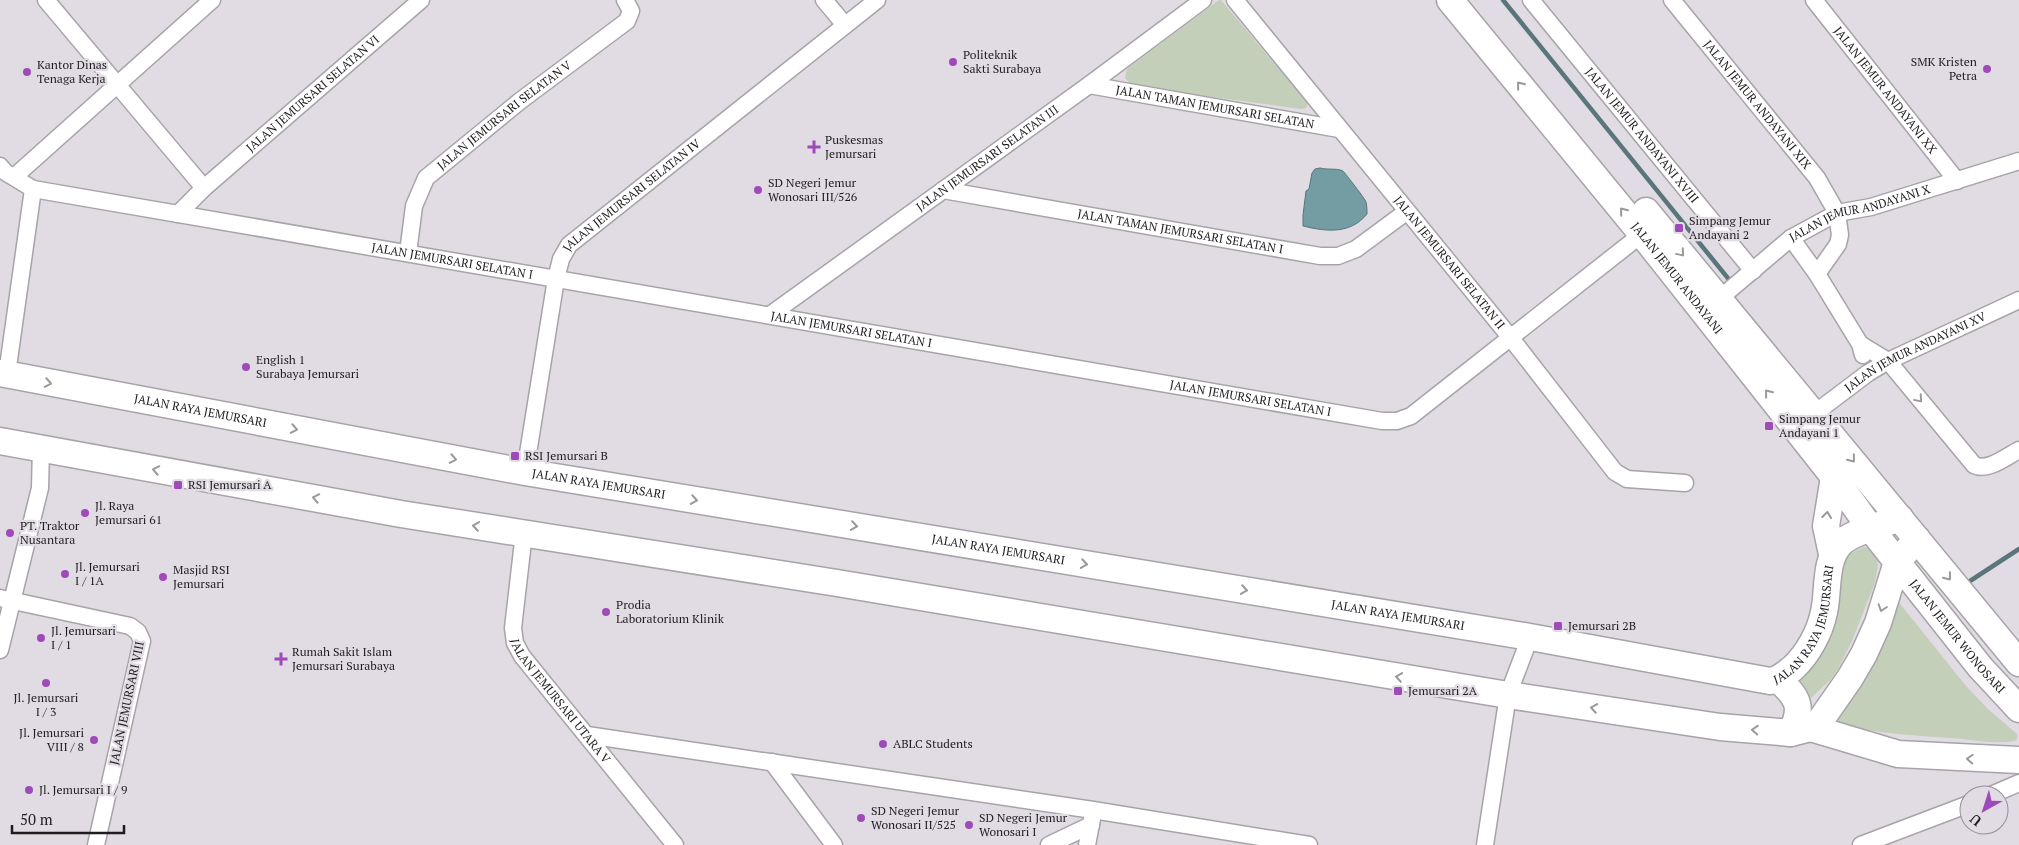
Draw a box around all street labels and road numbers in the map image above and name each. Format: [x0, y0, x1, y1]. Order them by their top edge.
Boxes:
street label: JALAN JEMUR ANDAYANI XX [1831, 23, 1940, 156]
street label: JALAN JEMURSARI SELATAN VI [243, 32, 382, 155]
street label: JALAN JEMUR ANDAYANI XIX [1701, 37, 1815, 172]
street label: JALAN JEMURSARI SELATAN V [434, 57, 575, 173]
street label: JALAN JEMUR ANDAYANI XVIII [1582, 64, 1702, 206]
street label: JALAN TAMAN JEMURSARI SELATAN [1115, 82, 1316, 132]
street label: JALAN JEMURSARI SELATAN III [913, 102, 1061, 214]
street label: JALAN JEMURSARI SELATAN IV [559, 135, 704, 254]
street label: JALAN JEMUR ANDAYANI X [1786, 181, 1932, 245]
street label: JALAN JEMURSARI SELATAN II [1391, 193, 1509, 332]
street label: JALAN TAMAN JEMURSARI SELATAN I [1077, 206, 1284, 256]
street label: JALAN JEMUR ANDAYANI [1628, 219, 1726, 337]
street label: JALAN JEMURSARI SELATAN I [371, 239, 534, 282]
street label: JALAN JEMURSARI SELATAN I [770, 308, 933, 350]
street label: JALAN JEMUR ANDAYANI XV [1841, 308, 1989, 395]
street label: JALAN JEMURSARI SELATAN I [1169, 377, 1332, 419]
street label: JALAN RAYA JEMURSARI [133, 390, 268, 430]
street label: JALAN RAYA JEMURSARI [531, 465, 667, 502]
street label: JALAN RAYA JEMURSARI [931, 531, 1066, 568]
street label: JALAN RAYA JEMURSARI [1771, 564, 1837, 687]
street label: JALAN JEMUR WONOSARI [1907, 576, 2009, 696]
street label: JALAN RAYA JEMURSARI [1330, 597, 1466, 633]
street label: JALAN JEMURSARI UTARA V [508, 638, 614, 767]
street label: JALAN JEMURSARI VIII [106, 640, 147, 766]

